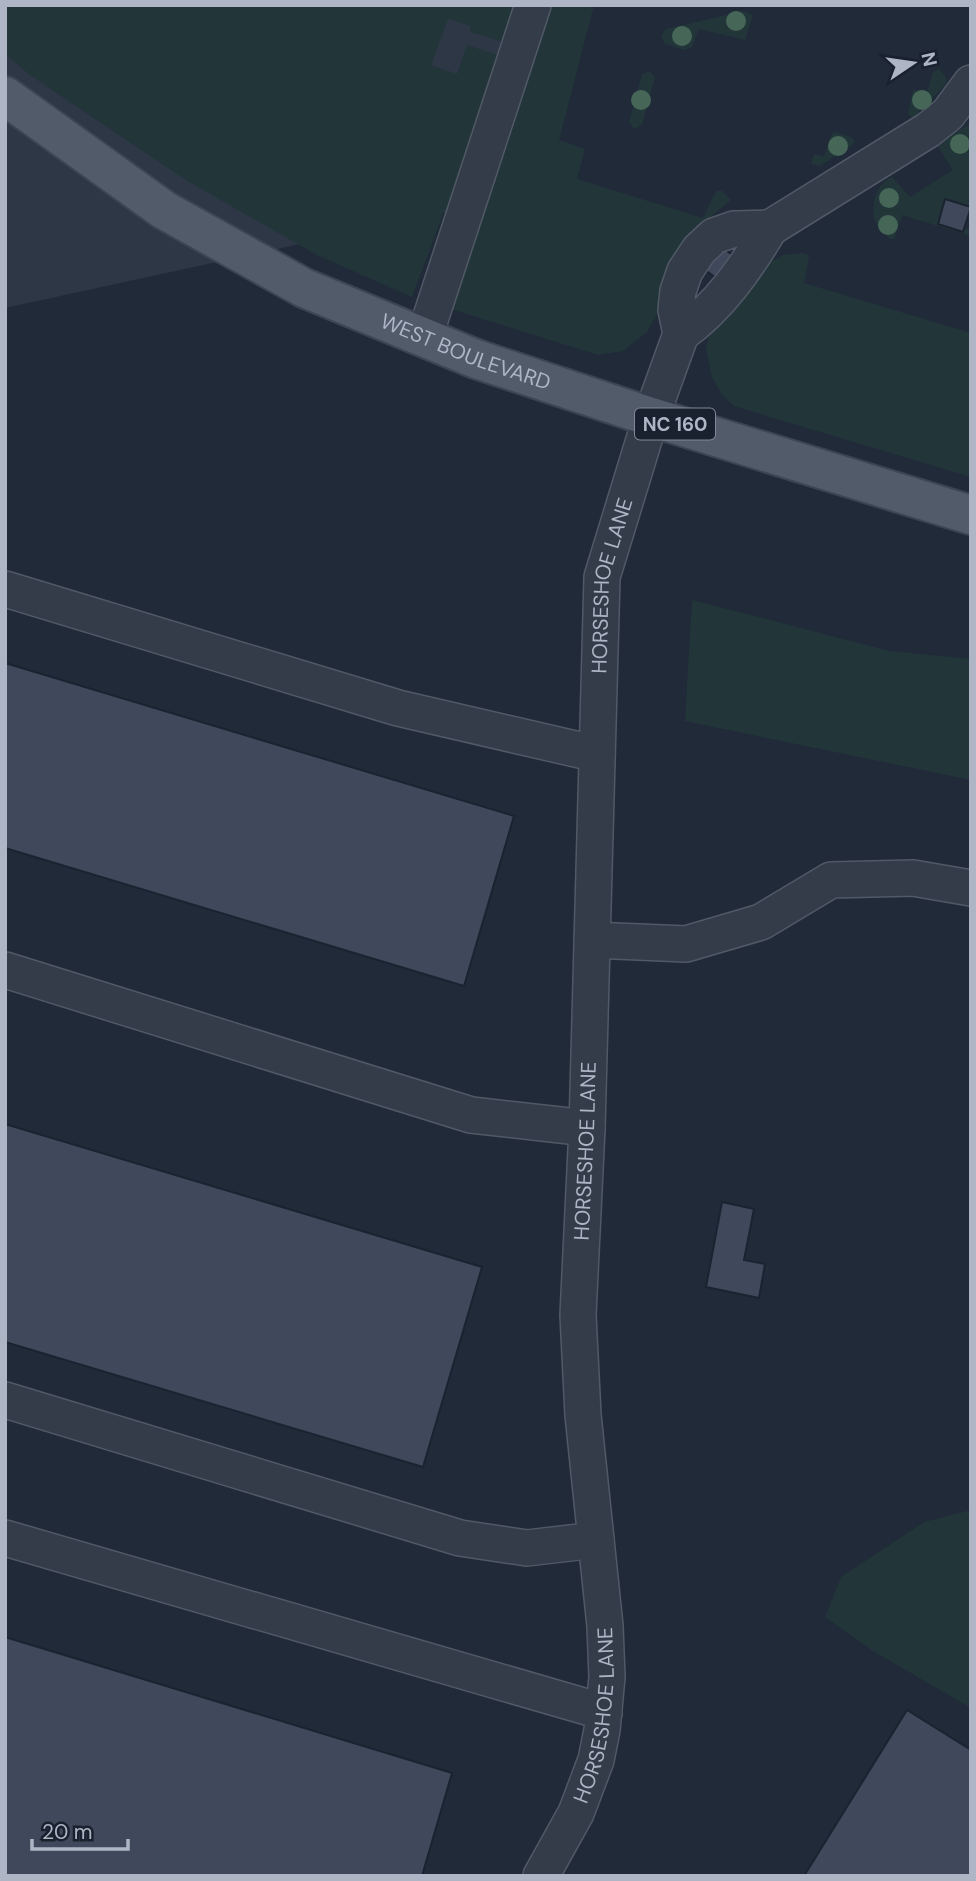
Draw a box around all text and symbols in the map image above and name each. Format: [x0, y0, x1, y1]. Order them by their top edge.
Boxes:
north arrow [878, 28, 948, 98]
text: N [915, 50, 943, 69]
street label: WEST BOULEVARD [376, 307, 554, 397]
road number: NC 160 [635, 408, 715, 440]
street label: HORSESHOE LANE [585, 494, 639, 674]
street label: HORSESHOE LANE [568, 1061, 603, 1241]
street label: HORSESHOE LANE [567, 1627, 621, 1807]
scale bar [32, 1808, 128, 1852]
text: 20 m [42, 1818, 93, 1846]

